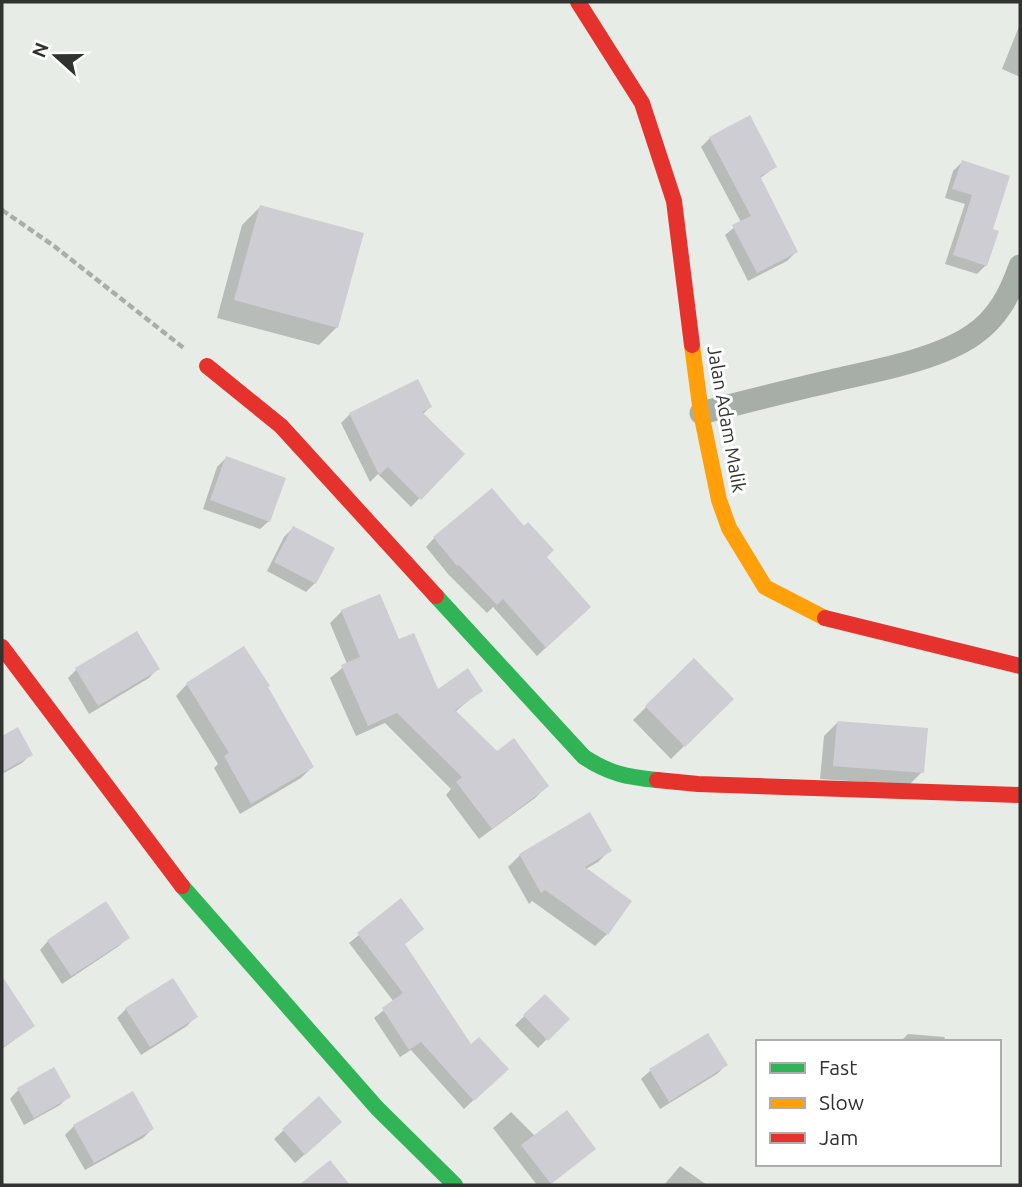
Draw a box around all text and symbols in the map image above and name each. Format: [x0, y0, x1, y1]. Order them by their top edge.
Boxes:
north arrow [21, 21, 91, 91]
text: N [27, 39, 53, 60]
street label: Jalan Adam Malik [703, 344, 751, 494]
legend [756, 1040, 1001, 1166]
text: Fast [819, 1055, 857, 1079]
text: Slow [819, 1090, 864, 1114]
text: Jam [819, 1125, 858, 1149]

